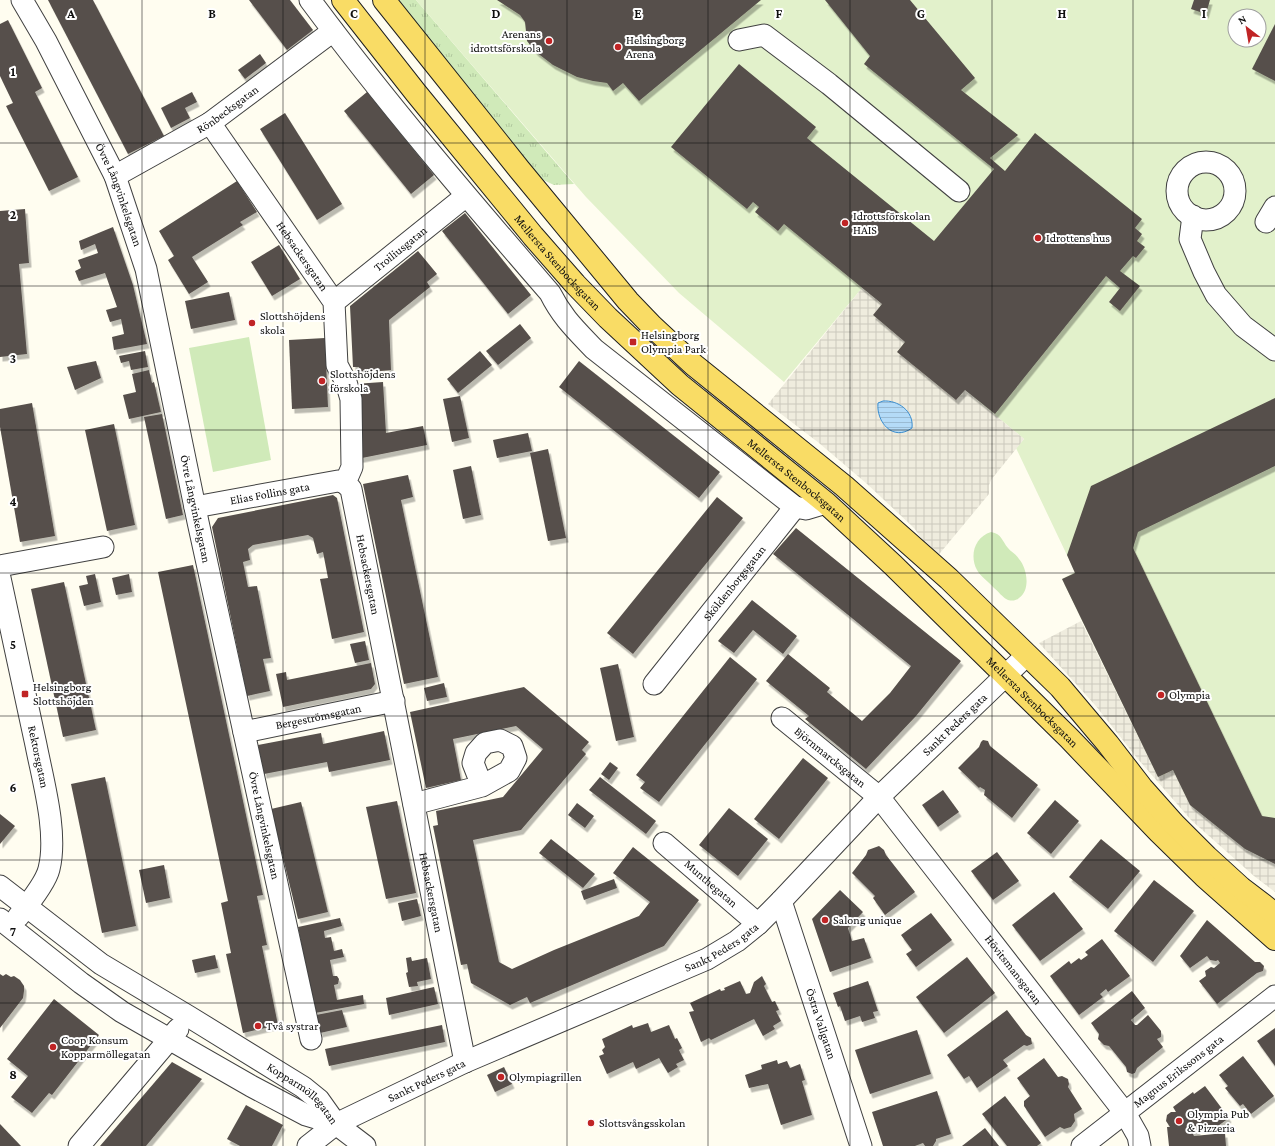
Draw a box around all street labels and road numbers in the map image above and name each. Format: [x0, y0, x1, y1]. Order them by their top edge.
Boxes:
street label: Rönbecksgatan [194, 82, 262, 136]
street label: Övre Långvinkelsgatan [92, 141, 145, 249]
street label: Mellersta Stenbocksgatan [511, 212, 604, 314]
street label: Hebsackersgatan [273, 219, 332, 294]
street label: Troiliusgatan [371, 223, 430, 274]
street label: Mellersta Stenbocksgatan [745, 435, 849, 525]
street label: Övre Långvinkelsgatan [177, 453, 214, 565]
street label: Elias Follins gata [229, 479, 311, 508]
street label: Hebsackersgatan [353, 533, 383, 616]
street label: Sköldenborgsgatan [700, 542, 769, 624]
street label: Mellersta Stenbocksgatan [983, 654, 1082, 751]
street label: Sankt Peders gata [919, 690, 990, 759]
street label: Bergeströmsgatan [274, 701, 363, 732]
street label: Rektorsgatan [25, 724, 52, 790]
street label: Björnmarcksgatan [792, 724, 869, 791]
street label: Övre Långvinkelsgatan [246, 770, 283, 881]
street label: Hebsackersgatan [416, 851, 446, 934]
street label: Munthegatan [681, 857, 741, 911]
street label: Sankt Peders gata [682, 919, 761, 975]
street label: Hövitsmansgatan [982, 932, 1045, 1008]
street label: Östra Vallgatan [803, 986, 839, 1062]
street label: Magnus Erikssons gata [1130, 1031, 1227, 1111]
street label: Sankt Peders gata [385, 1056, 468, 1105]
street label: Kopparmöllegatan [265, 1060, 341, 1127]

